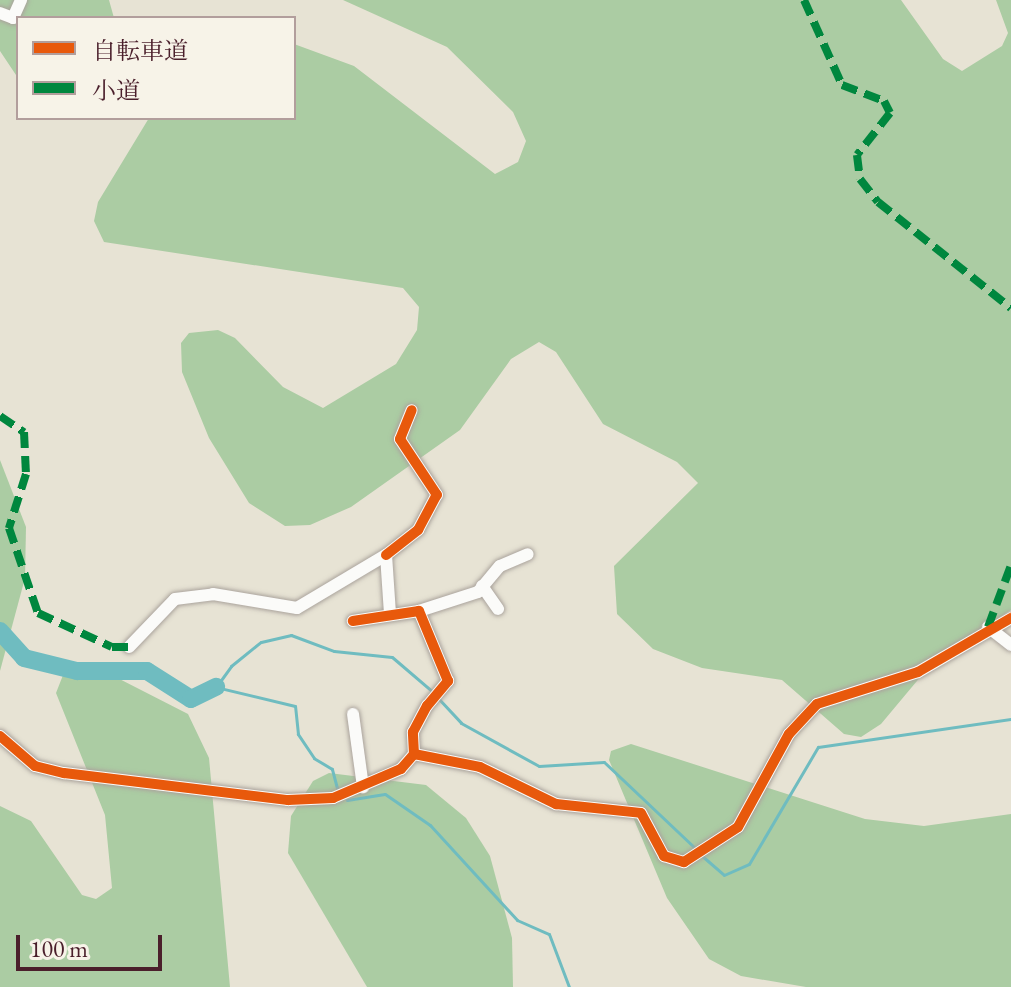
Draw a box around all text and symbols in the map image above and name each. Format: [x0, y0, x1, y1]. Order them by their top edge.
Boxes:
legend [16, 16, 296, 120]
text: 自転車道 [92, 35, 188, 66]
text: 小道 [92, 75, 140, 106]
scale bar [20, 919, 166, 969]
text: 100 m [30, 933, 88, 964]

